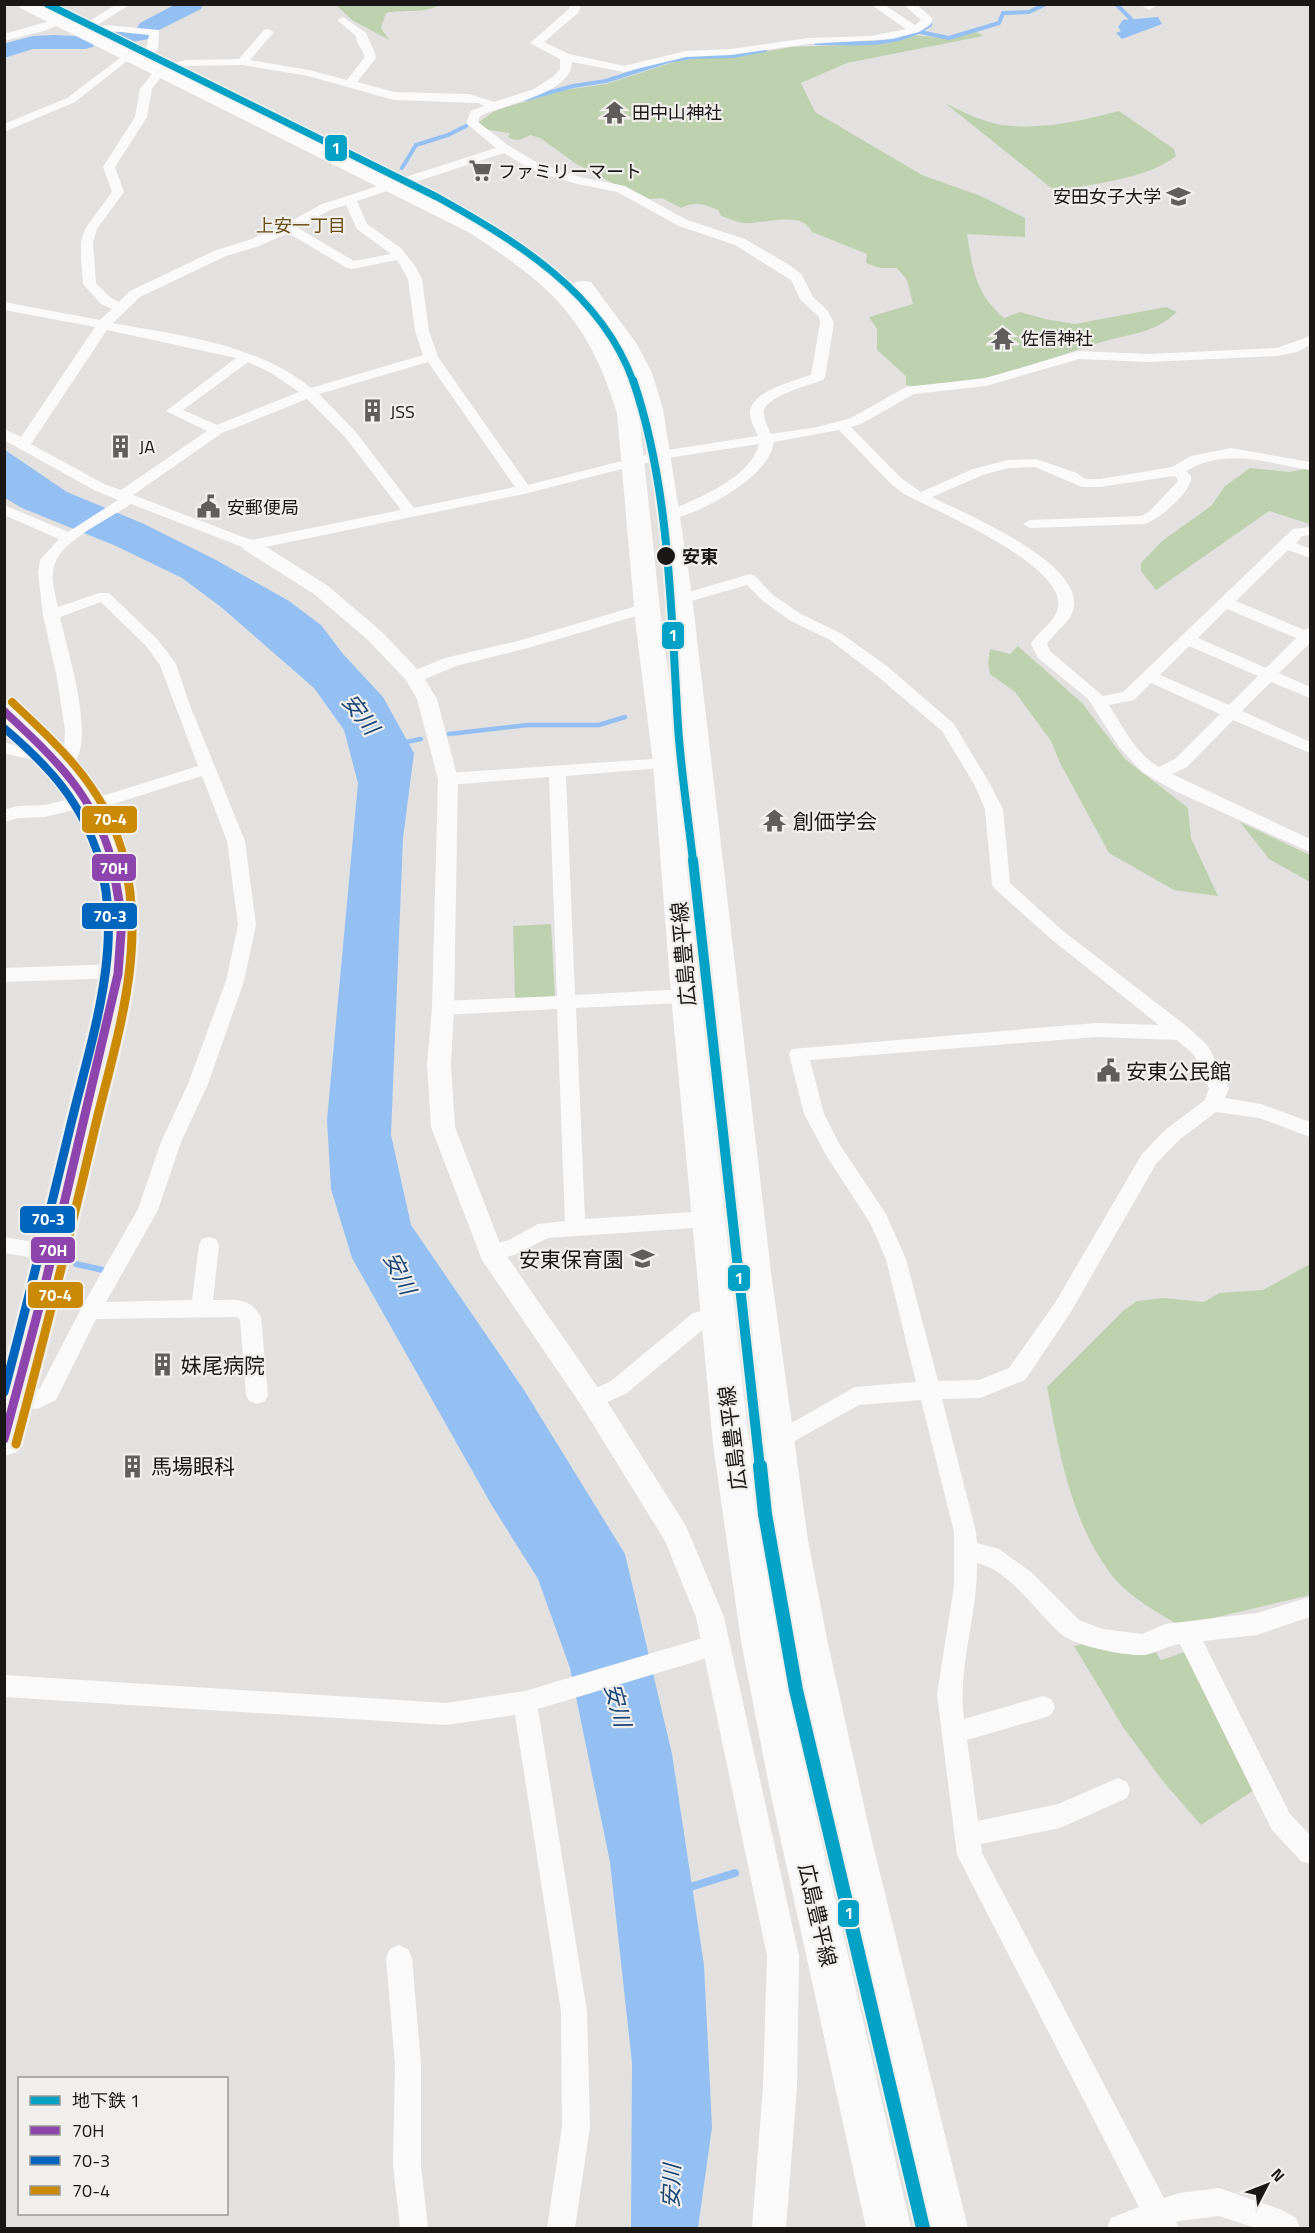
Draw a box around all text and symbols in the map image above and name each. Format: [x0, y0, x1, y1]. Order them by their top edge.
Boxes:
temple icon: 田中山神社 [601, 99, 627, 125]
place label: 田中山神社 [632, 99, 722, 126]
line badge: 1 [324, 134, 348, 162]
text: 1 [332, 136, 340, 160]
supermarket icon: ファミリーマート [467, 158, 493, 184]
place label: ファミリーマート [498, 158, 642, 185]
place label: 安田女子大学 [1053, 183, 1161, 210]
school or university icon: 安田女子大学 [1166, 183, 1192, 209]
district label: 上安一丁目 [256, 212, 346, 239]
temple icon: 佐信神社 [990, 325, 1016, 351]
place label: 佐信神社 [1021, 325, 1093, 352]
building icon: JSS [359, 398, 385, 424]
place label: JSS [390, 398, 415, 425]
building icon: JA [108, 433, 134, 459]
place label: JA [139, 433, 155, 460]
public building icon: 安郵便局 [196, 494, 222, 520]
place label: 安郵便局 [227, 494, 299, 521]
place label: 安東 [682, 543, 718, 570]
marker: 安東 [655, 545, 677, 567]
line badge: 1 [661, 621, 685, 650]
text: 1 [669, 623, 677, 647]
water label: 安川 [334, 686, 389, 743]
line badge: 70-4 [81, 805, 138, 834]
place label: 創価学会 [793, 805, 877, 837]
text: 70-4 [93, 807, 127, 831]
temple icon: 創価学会 [762, 808, 788, 834]
line badge: 70H [91, 853, 137, 882]
text: 70H [100, 856, 128, 880]
street label: 広島豊平線 [662, 900, 704, 1008]
line badge: 70-3 [81, 902, 138, 930]
text: 70-3 [93, 904, 127, 928]
place label: 安東公民館 [1126, 1055, 1231, 1087]
public building icon: 安東公民館 [1095, 1058, 1121, 1084]
line badge: 70-3 [19, 1205, 76, 1234]
text: 70-3 [31, 1207, 65, 1231]
line badge: 70H [30, 1236, 76, 1264]
text: 70H [39, 1238, 67, 1262]
place label: 安東保育園 [519, 1243, 624, 1275]
water label: 安川 [375, 1246, 426, 1302]
school or university icon: 安東保育園 [629, 1246, 655, 1272]
line badge: 1 [727, 1264, 751, 1292]
text: 1 [735, 1266, 743, 1290]
line badge: 70-4 [27, 1281, 84, 1309]
text: 70-4 [38, 1283, 72, 1307]
place label: 妹尾病院 [181, 1349, 265, 1381]
building icon: 妹尾病院 [150, 1352, 176, 1378]
street label: 広島豊平線 [710, 1384, 754, 1492]
place label: 馬場眼科 [151, 1450, 235, 1482]
building icon: 馬場眼科 [120, 1453, 146, 1479]
water label: 安川 [596, 1679, 641, 1733]
street label: 広島豊平線 [791, 1860, 845, 1970]
line badge: 1 [837, 1899, 860, 1928]
text: 1 [845, 1901, 853, 1925]
legend [18, 2077, 228, 2215]
text: 地下鉄 1 [72, 2087, 140, 2114]
text: 70H [72, 2117, 104, 2144]
text: 70-3 [72, 2147, 110, 2174]
north arrow [1237, 2155, 1297, 2215]
water label: 安川 [653, 2161, 689, 2209]
text: N [1266, 2163, 1291, 2187]
text: 70-4 [72, 2177, 110, 2204]

